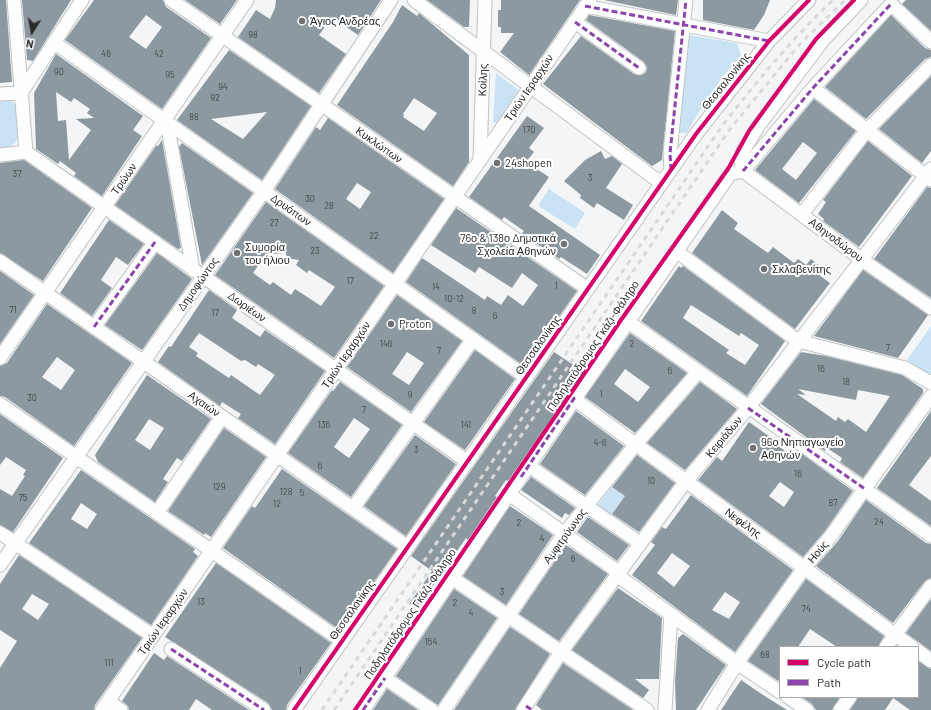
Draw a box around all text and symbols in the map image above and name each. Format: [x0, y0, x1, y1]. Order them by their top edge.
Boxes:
north arrow [12, 12, 52, 52]
place label: Άγιος Ανδρέας [310, 14, 380, 28]
marker: Άγιος Ανδρέας [297, 16, 307, 26]
house number: 98 [248, 30, 258, 40]
text: N [25, 37, 34, 51]
house number: 46 [101, 49, 111, 59]
house number: 42 [154, 49, 164, 59]
street label: Θεσσαλονίκης [699, 50, 753, 112]
street label: Τριών Ιεραρχών [502, 52, 556, 124]
street label: Κοίλης [476, 63, 490, 97]
house number: 90 [54, 67, 64, 77]
house number: 95 [165, 70, 175, 80]
house number: 94 [218, 82, 228, 92]
house number: 92 [210, 93, 220, 103]
house number: 88 [189, 112, 199, 122]
street label: Κυκλώπων [353, 124, 405, 166]
house number: 170 [523, 125, 535, 135]
place label: 24shopen [505, 156, 552, 170]
marker: 24shopen [492, 158, 502, 168]
street label: Τρώων [108, 161, 140, 197]
house number: 37 [13, 169, 21, 179]
house number: 3 [588, 173, 592, 183]
street label: Δρυόπων [268, 191, 314, 229]
house number: 30 [305, 194, 315, 204]
house number: 28 [324, 201, 334, 211]
street label: Αθηνοδώρου [806, 215, 866, 265]
house number: 27 [269, 218, 279, 228]
house number: 22 [369, 231, 379, 241]
place label: 76ο & 138ο Δημοτικά Σχολεία Αθηνών [460, 231, 556, 257]
marker: 76ο & 138ο Δημοτικά Σχολεία Αθηνών [559, 239, 569, 249]
place label: Συμορία του ήλιου [245, 240, 290, 266]
house number: 23 [310, 246, 320, 256]
marker: Συμορία του ήλιου [232, 248, 242, 258]
street label: Δημοφώντος [175, 255, 221, 313]
place label: Σκλαβενίτης [772, 262, 831, 276]
marker: Σκλαβενίτης [759, 264, 769, 274]
house number: 17 [346, 276, 354, 286]
street label: Ποδηλατόδρομος Γκάζι-Φάληρο [544, 278, 642, 414]
house number: 1 [554, 281, 558, 291]
house number: 14 [432, 282, 440, 292]
street label: Δωριέων [225, 289, 269, 325]
house number: 10-12 [444, 294, 464, 304]
house number: 71 [9, 305, 17, 315]
house number: 8 [472, 306, 476, 316]
house number: 17 [211, 308, 219, 318]
house number: 6 [493, 311, 497, 321]
street label: Θεσσαλονίκης [513, 313, 563, 377]
place label: Proton [399, 317, 431, 331]
street label: Τριών Ιεραρχών [319, 319, 373, 391]
marker: Proton [386, 319, 396, 329]
house number: 146 [380, 339, 392, 349]
house number: 2 [630, 339, 634, 349]
house number: 7 [886, 343, 890, 353]
house number: 7 [437, 346, 441, 356]
house number: 16 [817, 364, 825, 374]
house number: 6 [668, 366, 672, 376]
house number: 18 [842, 377, 850, 387]
street label: Αχαιών [186, 388, 222, 420]
house number: 1 [599, 389, 603, 399]
house number: 9 [408, 390, 412, 400]
house number: 30 [27, 393, 37, 403]
house number: 7 [362, 405, 366, 415]
street label: Κειριάδων [703, 414, 745, 460]
house number: 136 [318, 420, 330, 430]
house number: 141 [461, 420, 471, 430]
place label: 96ο Νηπιαγωγείο Αθηνών [761, 435, 844, 461]
house number: 4-6 [593, 438, 607, 448]
marker: 96ο Νηπιαγωγείο Αθηνών [748, 443, 758, 453]
house number: 3 [414, 445, 418, 455]
house number: 6 [318, 461, 322, 471]
house number: 16 [794, 469, 802, 479]
house number: 10 [647, 476, 655, 486]
house number: 129 [213, 482, 225, 492]
house number: 128 [280, 487, 292, 497]
house number: 5 [300, 488, 304, 498]
house number: 75 [19, 493, 27, 503]
house number: 87 [829, 498, 837, 508]
house number: 12 [273, 499, 281, 509]
street label: Νεφέλης [722, 505, 764, 541]
street label: Αμφιτρύωνος [541, 506, 589, 566]
house number: 24 [874, 517, 884, 527]
house number: 2 [517, 518, 521, 528]
house number: 4 [540, 534, 544, 544]
street label: Ηούς [805, 538, 831, 566]
street label: Ποδηλατόδρομος Γκάζι-Φάληρο [361, 546, 459, 682]
house number: 6 [571, 554, 575, 564]
street label: Θεσσαλονίκης [327, 578, 377, 642]
street label: Τριών Ιεραρχών [135, 586, 191, 658]
house number: 3 [500, 587, 504, 597]
house number: 13 [197, 597, 205, 607]
house number: 2 [453, 598, 457, 608]
house number: 74 [801, 604, 811, 614]
house number: 4 [469, 608, 473, 618]
house number: 154 [425, 637, 437, 647]
legend [779, 646, 919, 698]
house number: 68 [760, 650, 770, 660]
text: Cycle path [817, 655, 871, 669]
house number: 111 [104, 658, 114, 668]
house number: 1 [298, 666, 302, 676]
text: Path [817, 675, 841, 689]

